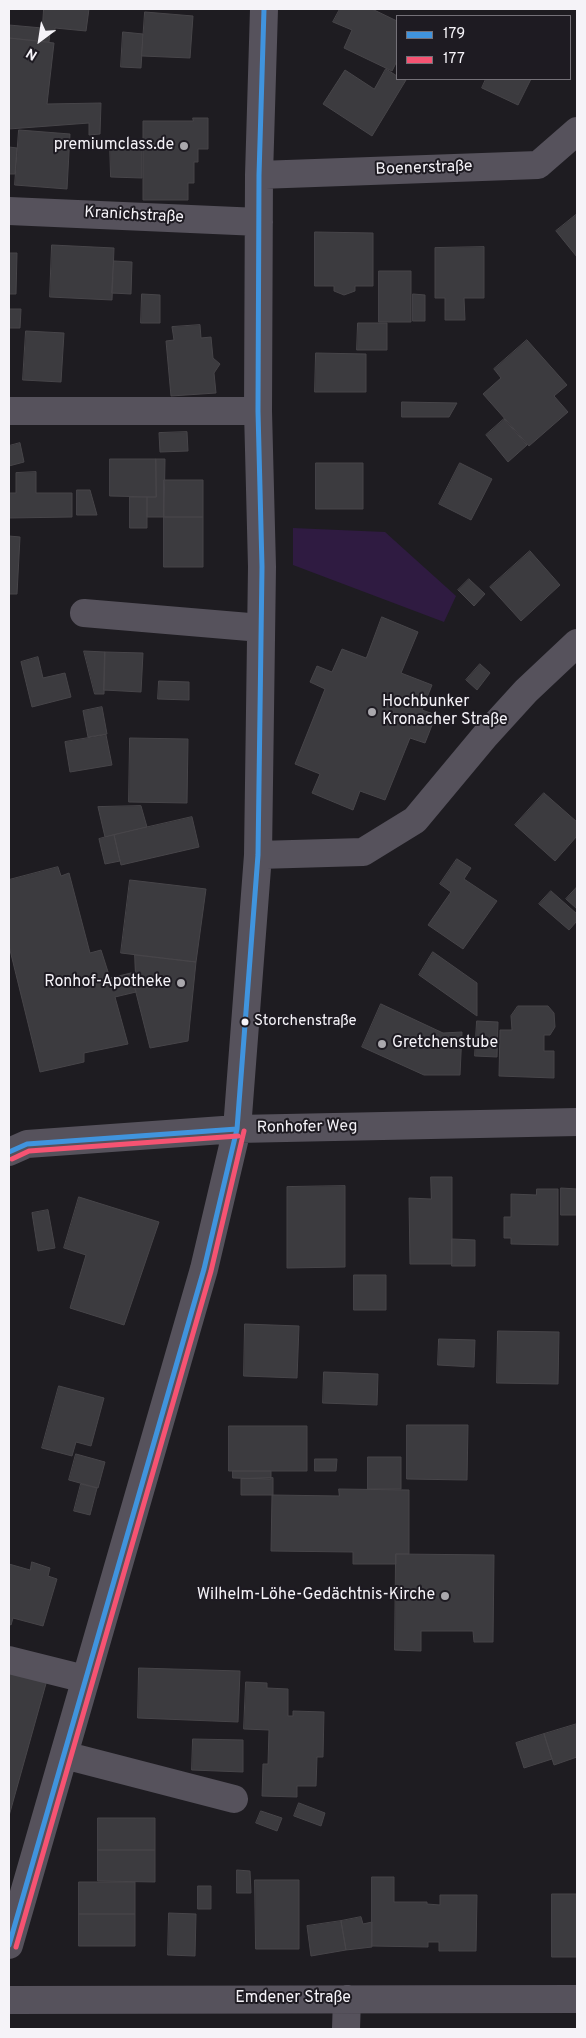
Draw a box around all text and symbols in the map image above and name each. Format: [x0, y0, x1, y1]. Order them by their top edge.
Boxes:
north arrow [15, 15, 65, 65]
legend [396, 15, 571, 80]
text: 179 [443, 25, 465, 44]
text: N [23, 43, 41, 63]
text: 177 [443, 50, 465, 69]
place label: premiumclass.de [54, 136, 174, 156]
marker: premiumclass.de [178, 140, 190, 152]
street label: Boenerstraße [375, 158, 473, 180]
street label: Kranichstraße [84, 204, 184, 228]
place label: Hochbunker Kronacher Straße [382, 693, 508, 731]
marker: Hochbunker Kronacher Straße [366, 706, 378, 718]
place label: Ronhof-Apotheke [44, 973, 171, 993]
marker: Ronhof-Apotheke [175, 977, 187, 989]
place label: Storchenstraße [254, 1013, 357, 1031]
marker: Storchenstraße [240, 1017, 250, 1027]
place label: Gretchenstube [392, 1034, 498, 1054]
marker: Gretchenstube [376, 1038, 388, 1050]
street label: Ronhofer Weg [256, 1118, 358, 1138]
place label: Wilhelm-Löhe-Gedächtnis-Kirche [197, 1586, 435, 1606]
marker: Wilhelm-Löhe-Gedächtnis-Kirche [439, 1590, 451, 1602]
street label: Emdener Straße [235, 1989, 351, 2009]

